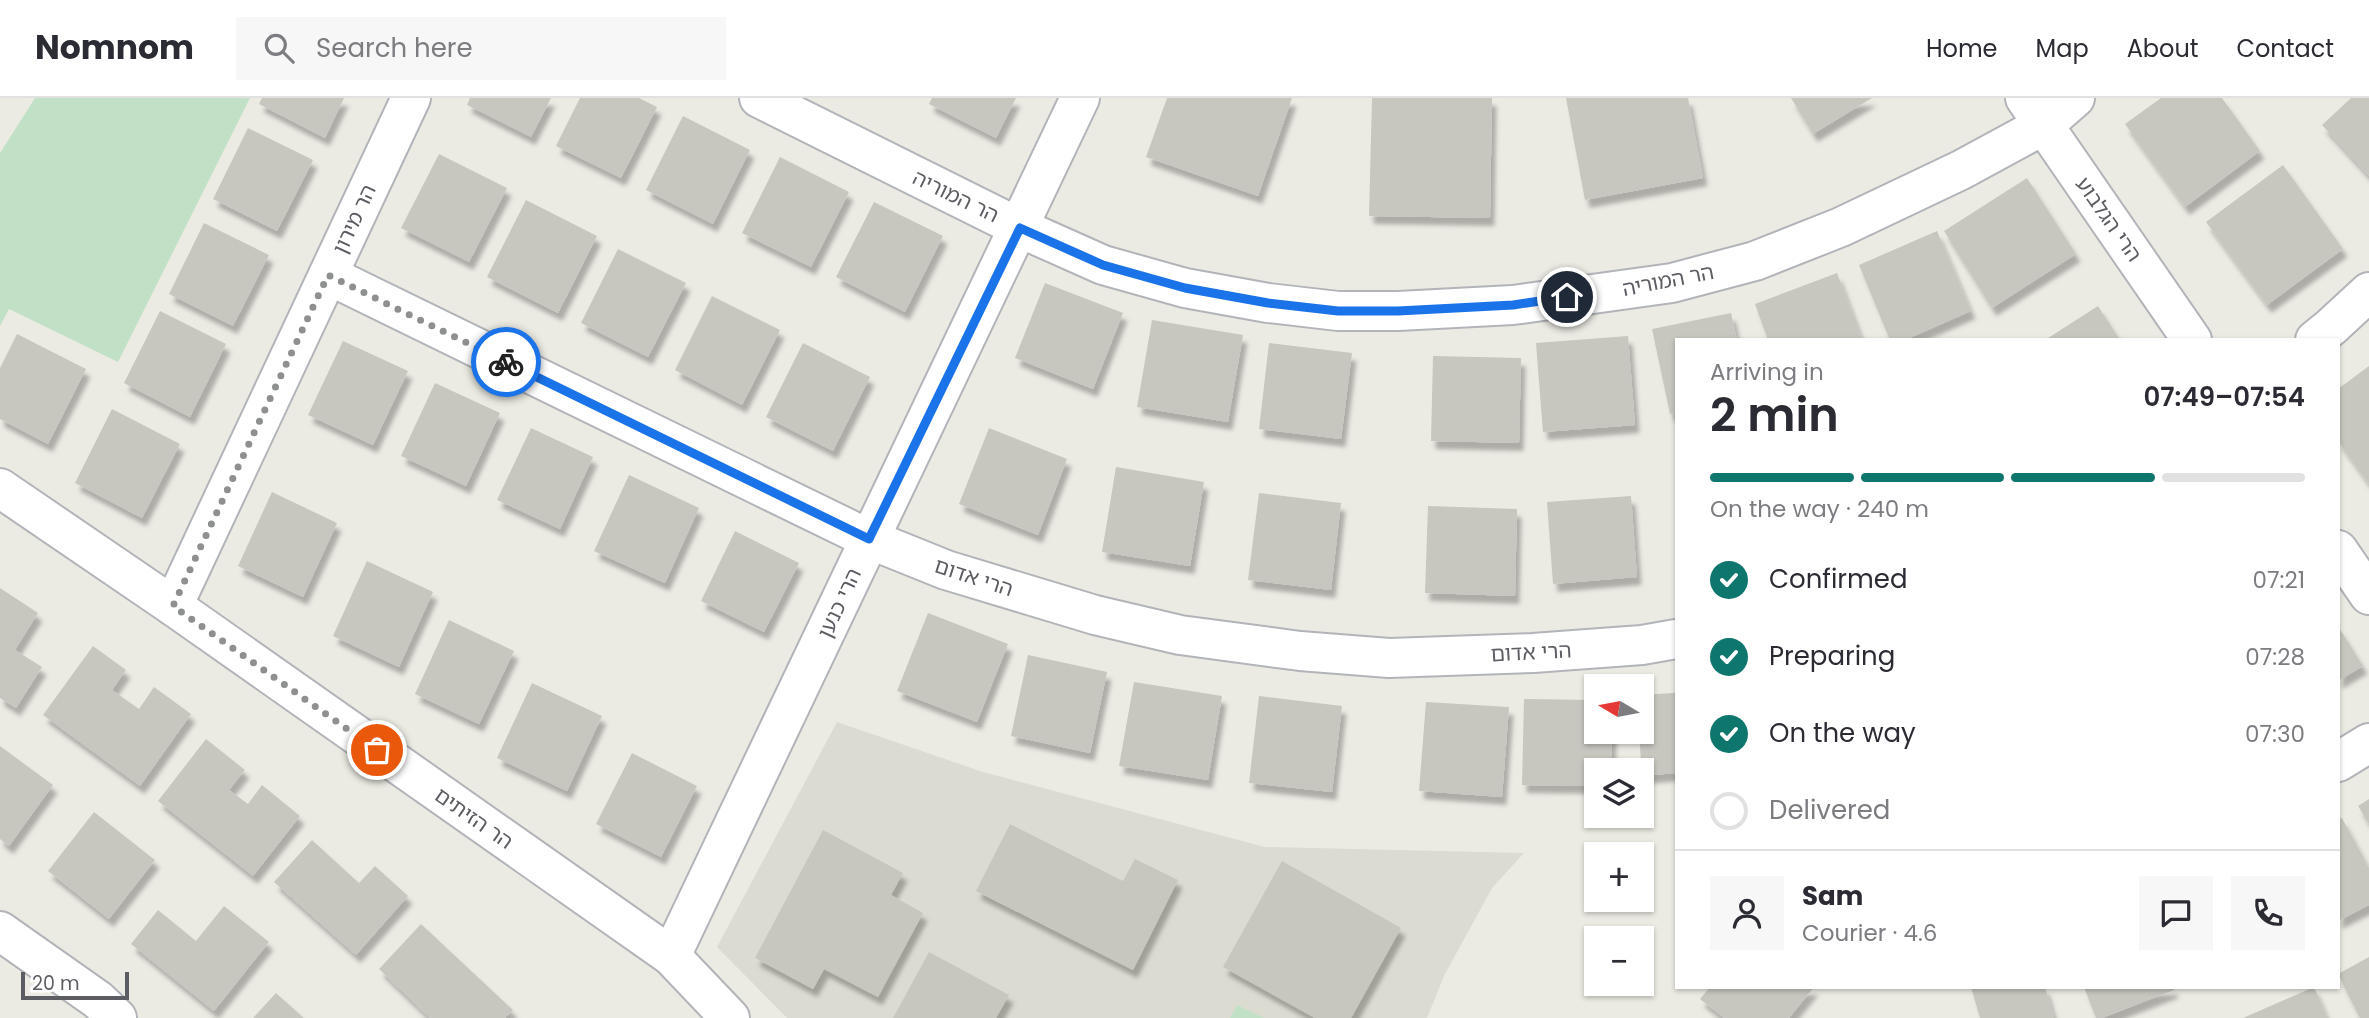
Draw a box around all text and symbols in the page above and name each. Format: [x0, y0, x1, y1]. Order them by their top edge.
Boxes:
search box [236, 17, 726, 80]
text: Nomnom [35, 24, 194, 71]
icon: search [260, 29, 298, 67]
text: Search here [316, 30, 473, 66]
text: Home [1926, 32, 1998, 65]
text: Map [2036, 32, 2089, 65]
text: About [2127, 32, 2198, 65]
text: Contact [2236, 32, 2334, 65]
street label: הר המוריה [908, 163, 1004, 229]
street label: הרי הגלבוע [2069, 171, 2149, 267]
street label: הר מירון [325, 180, 383, 258]
street label: הר המוריה [1620, 257, 1716, 303]
pin [1537, 267, 1597, 327]
icon: home [1548, 278, 1586, 316]
courier [471, 327, 541, 397]
icon: bike [487, 343, 525, 381]
text: Arriving in [1710, 356, 1824, 388]
text: 07:49–07:54 [2144, 379, 2305, 415]
text: 2 min [1710, 383, 1839, 447]
text: On the way · 240 m [1710, 493, 1929, 525]
street label: הרי אדום [931, 551, 1017, 603]
icon: check [1710, 561, 1748, 599]
text: Confirmed [1769, 561, 1907, 597]
street label: הרי כנען [810, 563, 868, 643]
text: 07:21 [2253, 564, 2305, 596]
street label: הרי אדום [1490, 635, 1572, 669]
icon: check [1710, 638, 1748, 676]
text: Preparing [1769, 638, 1895, 674]
text: 07:28 [2245, 641, 2305, 673]
north arrow [1584, 674, 1654, 744]
map controls [1584, 674, 1654, 996]
icon: check [1710, 715, 1748, 753]
text: On the way [1769, 715, 1916, 751]
text: 07:30 [2245, 718, 2305, 750]
pin [347, 720, 407, 780]
icon: bag [358, 731, 396, 769]
button: layers [1584, 758, 1654, 828]
street label: הר הזיתים [429, 780, 519, 856]
text: Delivered [1769, 792, 1890, 828]
button: + [1584, 842, 1654, 912]
button: person [1710, 876, 1784, 950]
button: chat [2139, 876, 2213, 950]
button: phone [2231, 876, 2305, 950]
text: Sam [1802, 878, 1863, 914]
text: Courier · 4.6 [1802, 917, 1937, 949]
button: − [1584, 926, 1654, 996]
scale bar [21, 969, 130, 1001]
text: 20 m [32, 970, 80, 997]

